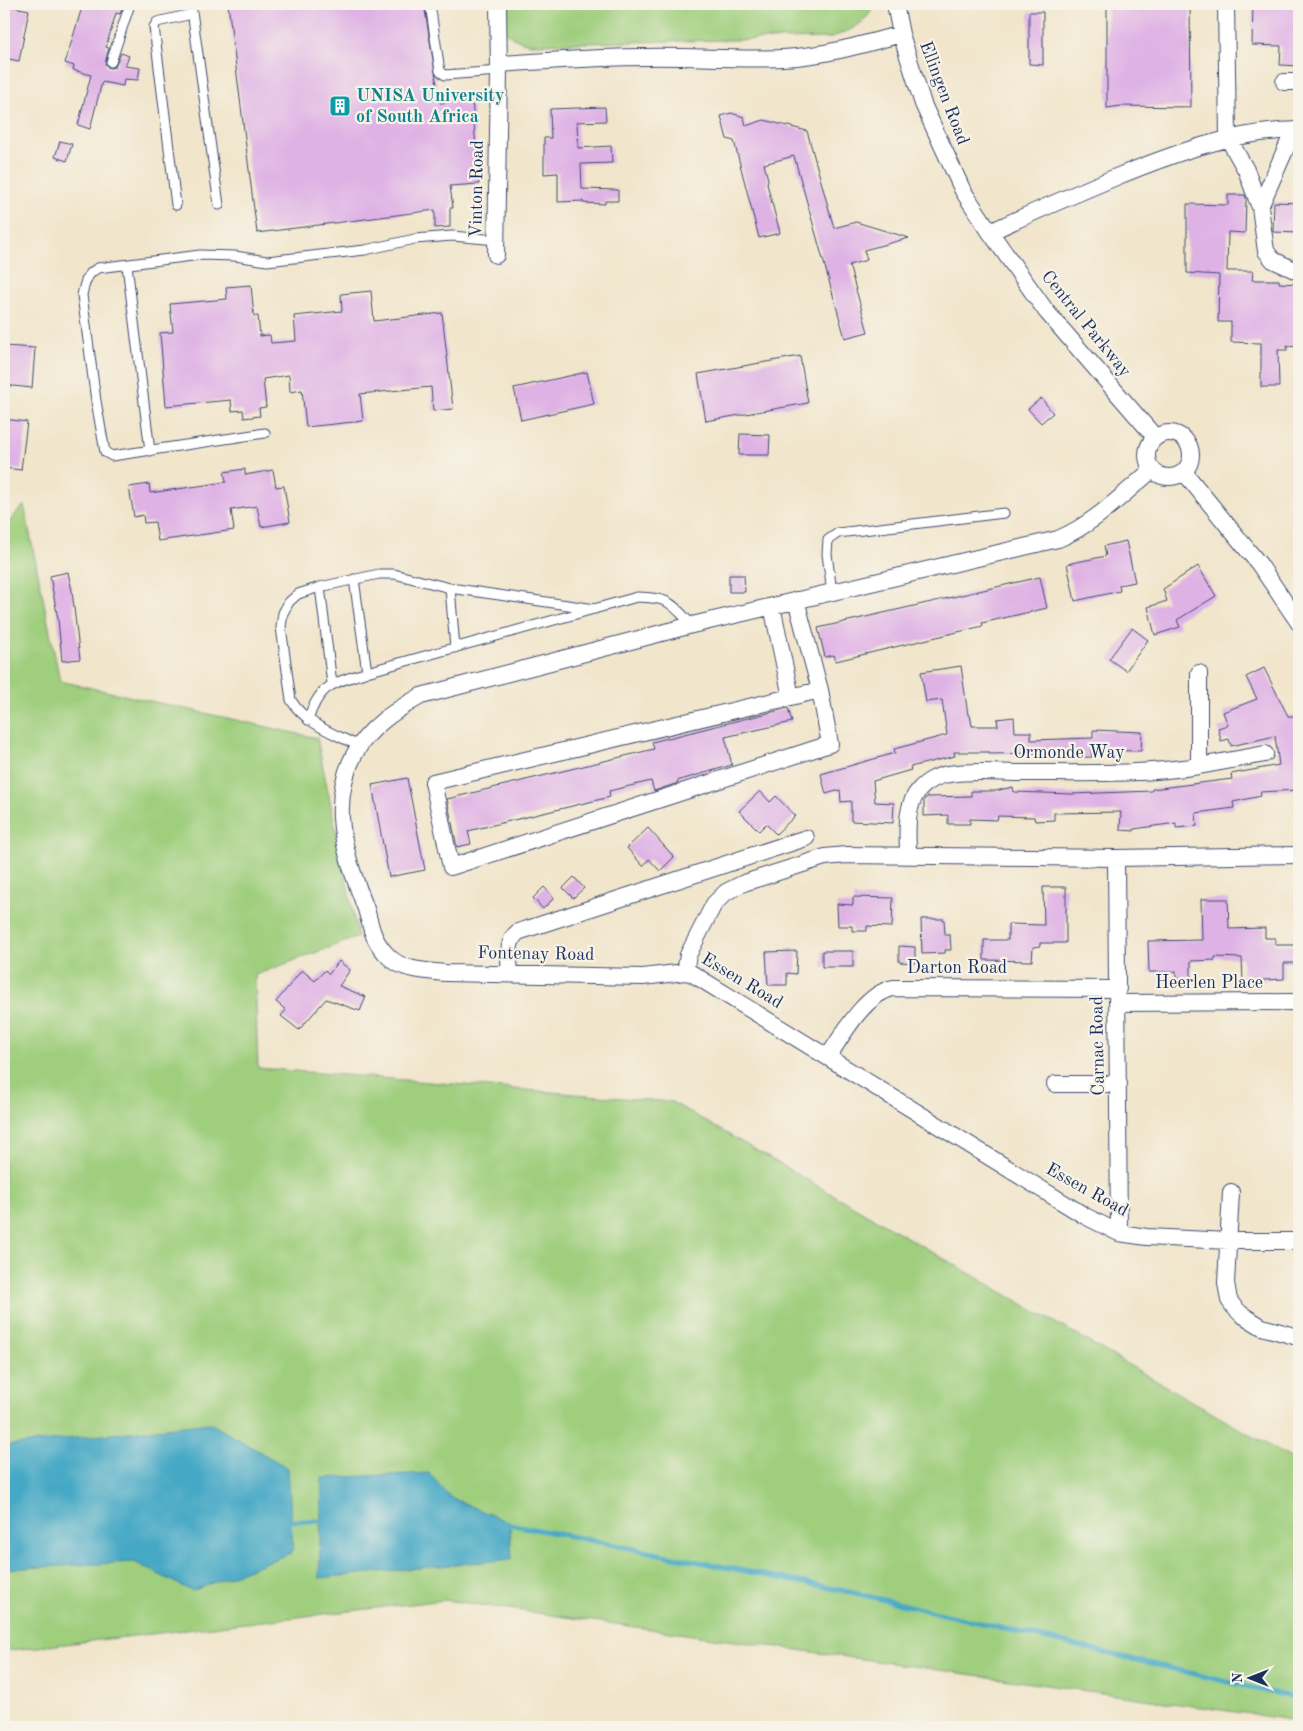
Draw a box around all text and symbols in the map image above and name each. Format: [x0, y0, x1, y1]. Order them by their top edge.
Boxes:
street label: Ellingen Road [916, 39, 972, 147]
place label: UNISA University of South Africa [356, 87, 504, 126]
building icon: UNISA University of South Africa [328, 94, 352, 118]
street label: Vinton Road [467, 140, 487, 238]
street label: Central Parkway [1038, 267, 1135, 381]
street label: Ormonde Way [1013, 744, 1125, 762]
street label: Fontenay Road [477, 944, 595, 964]
street label: Essen Road [698, 950, 786, 1012]
street label: Darton Road [907, 959, 1007, 977]
street label: Heerlen Place [1155, 974, 1263, 992]
street label: Carnac Road [1088, 996, 1108, 1096]
street label: Essen Road [1043, 1160, 1131, 1220]
north arrow [1226, 1654, 1276, 1704]
text: N [1231, 1672, 1245, 1683]

